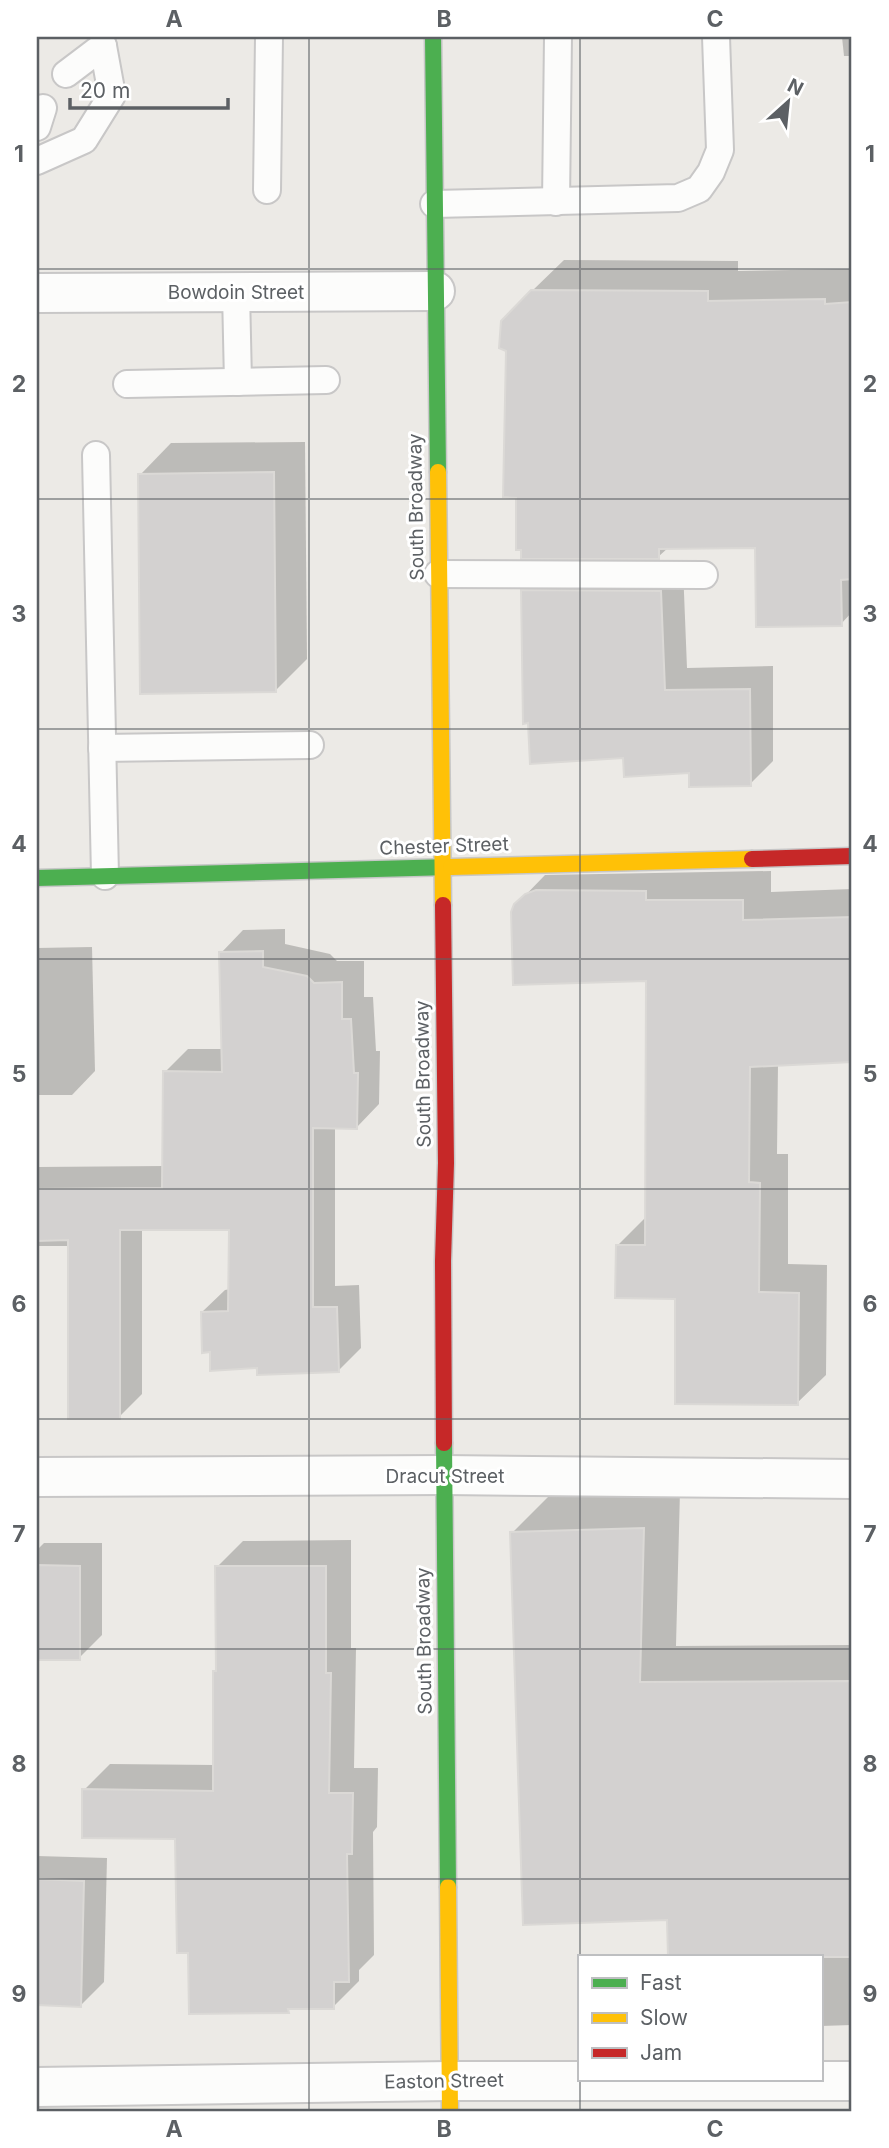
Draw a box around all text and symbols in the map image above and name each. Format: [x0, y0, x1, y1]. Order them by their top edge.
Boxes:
text: A [165, 5, 183, 33]
text: B [436, 5, 452, 33]
text: C [706, 5, 724, 33]
scale bar [70, 66, 228, 110]
north arrow [752, 66, 822, 136]
text: N [784, 74, 807, 101]
text: 20 m [80, 78, 130, 103]
text: 1 [14, 140, 24, 168]
text: 1 [865, 140, 875, 168]
street label: Bowdoin Street [168, 281, 304, 304]
text: 2 [12, 370, 26, 398]
text: 2 [863, 370, 877, 398]
street label: South Broadway [403, 433, 429, 581]
text: 3 [12, 600, 26, 628]
text: 3 [863, 600, 877, 628]
text: 4 [11, 830, 27, 858]
text: 4 [862, 830, 878, 858]
street label: Chester Street [379, 832, 509, 860]
street label: South Broadway [410, 1000, 436, 1148]
text: 5 [12, 1060, 26, 1088]
text: 5 [863, 1060, 877, 1088]
text: 6 [12, 1290, 26, 1318]
text: 6 [863, 1290, 877, 1318]
street label: Dracut Street [386, 1465, 504, 1488]
text: 7 [12, 1520, 26, 1548]
text: 7 [863, 1520, 877, 1548]
street label: South Broadway [411, 1567, 437, 1715]
text: 8 [12, 1750, 26, 1778]
text: 8 [863, 1750, 877, 1778]
legend [578, 1955, 822, 2082]
text: Fast [640, 1970, 682, 1995]
text: 9 [12, 1980, 26, 2008]
text: 9 [863, 1980, 877, 2008]
text: Slow [640, 2005, 688, 2030]
text: Jam [640, 2040, 682, 2065]
street label: Easton Street [384, 2068, 504, 2094]
text: A [165, 2115, 183, 2143]
text: B [436, 2115, 452, 2143]
text: C [706, 2115, 724, 2143]

